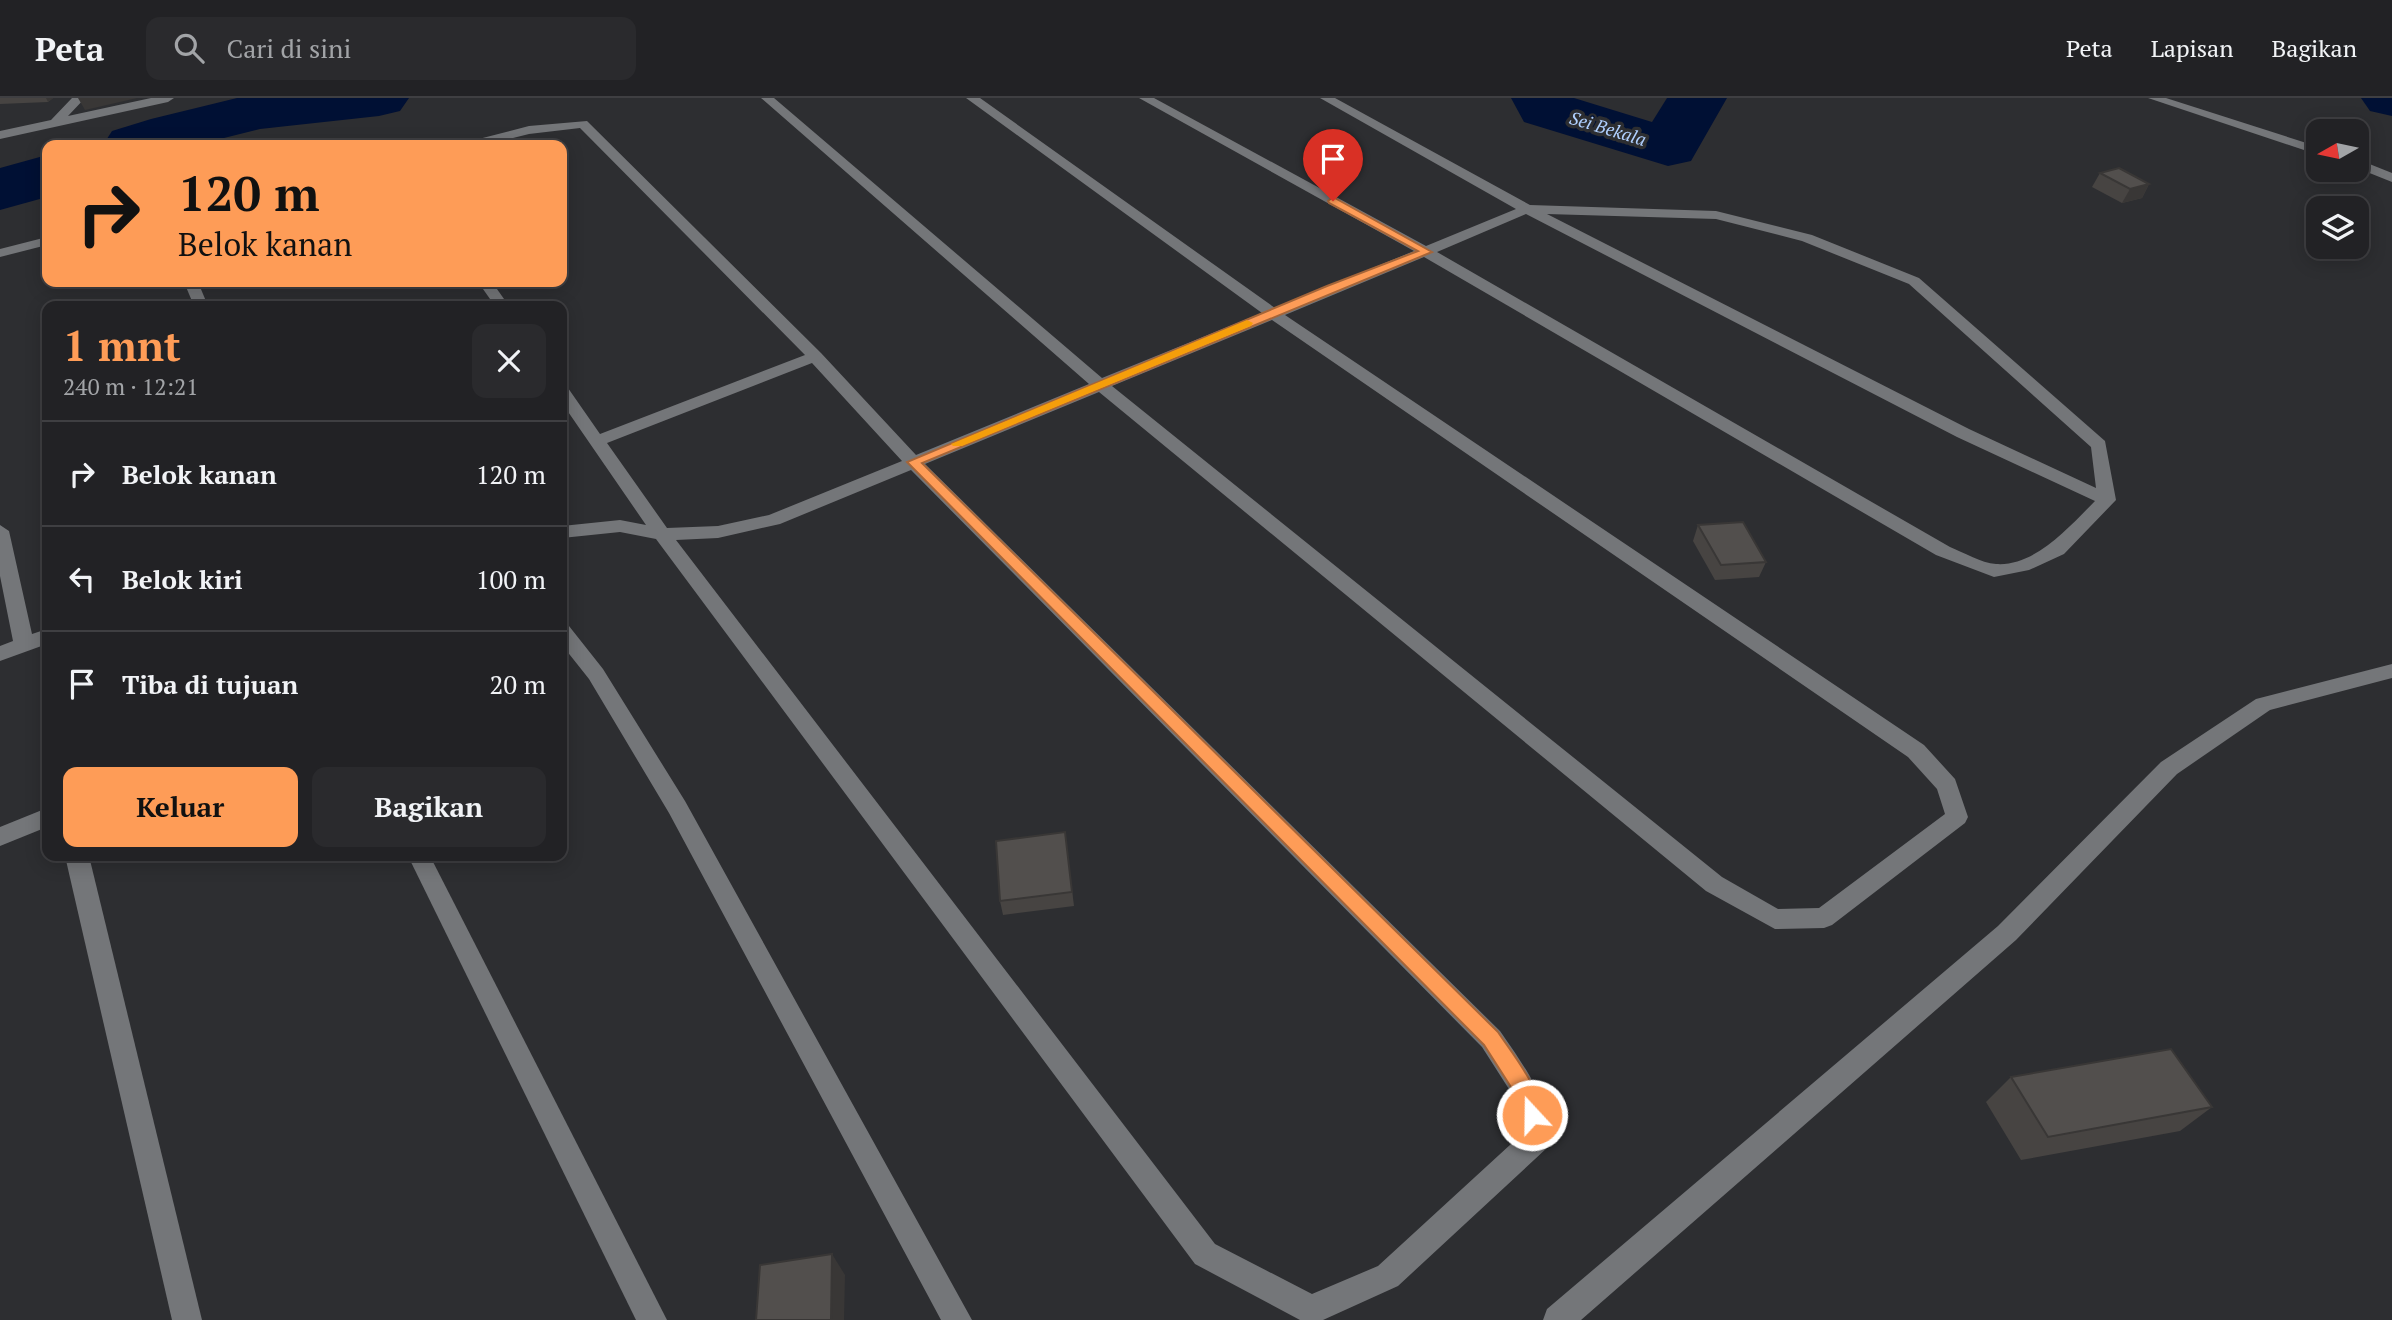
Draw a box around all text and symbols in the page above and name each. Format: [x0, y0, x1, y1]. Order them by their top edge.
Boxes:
search box [146, 17, 636, 80]
text: Peta [35, 27, 104, 70]
icon: search [170, 29, 208, 67]
text: Cari di sini [226, 31, 351, 65]
text: Peta [2066, 32, 2113, 64]
text: Lapisan [2151, 32, 2234, 64]
text: Bagikan [2272, 32, 2357, 64]
water label: Sei Bekala [1567, 105, 1649, 151]
north arrow [2306, 119, 2370, 182]
map controls [2306, 119, 2369, 259]
pin [1303, 129, 1363, 201]
icon: arrive [1314, 140, 1352, 178]
text: 120 m [178, 160, 320, 225]
icon: right [63, 168, 154, 259]
button: layers [2306, 196, 2369, 259]
text: Belok kanan [178, 223, 352, 265]
text: 1 mnt [63, 317, 181, 373]
button: close [472, 324, 546, 398]
text: 240 m · 12:21 [63, 371, 198, 402]
icon: right [63, 455, 101, 493]
text: Belok kanan [122, 457, 277, 491]
text: 120 m [476, 457, 546, 491]
icon: left [63, 560, 101, 598]
text: Belok kiri [122, 562, 243, 596]
text: 100 m [476, 562, 546, 596]
icon: arrive [63, 665, 101, 703]
text: Tiba di tujuan [122, 667, 298, 701]
text: 20 m [490, 667, 546, 701]
button: Keluar [63, 767, 298, 847]
button: Bagikan [312, 767, 546, 847]
position arrow [1495, 1078, 1569, 1152]

